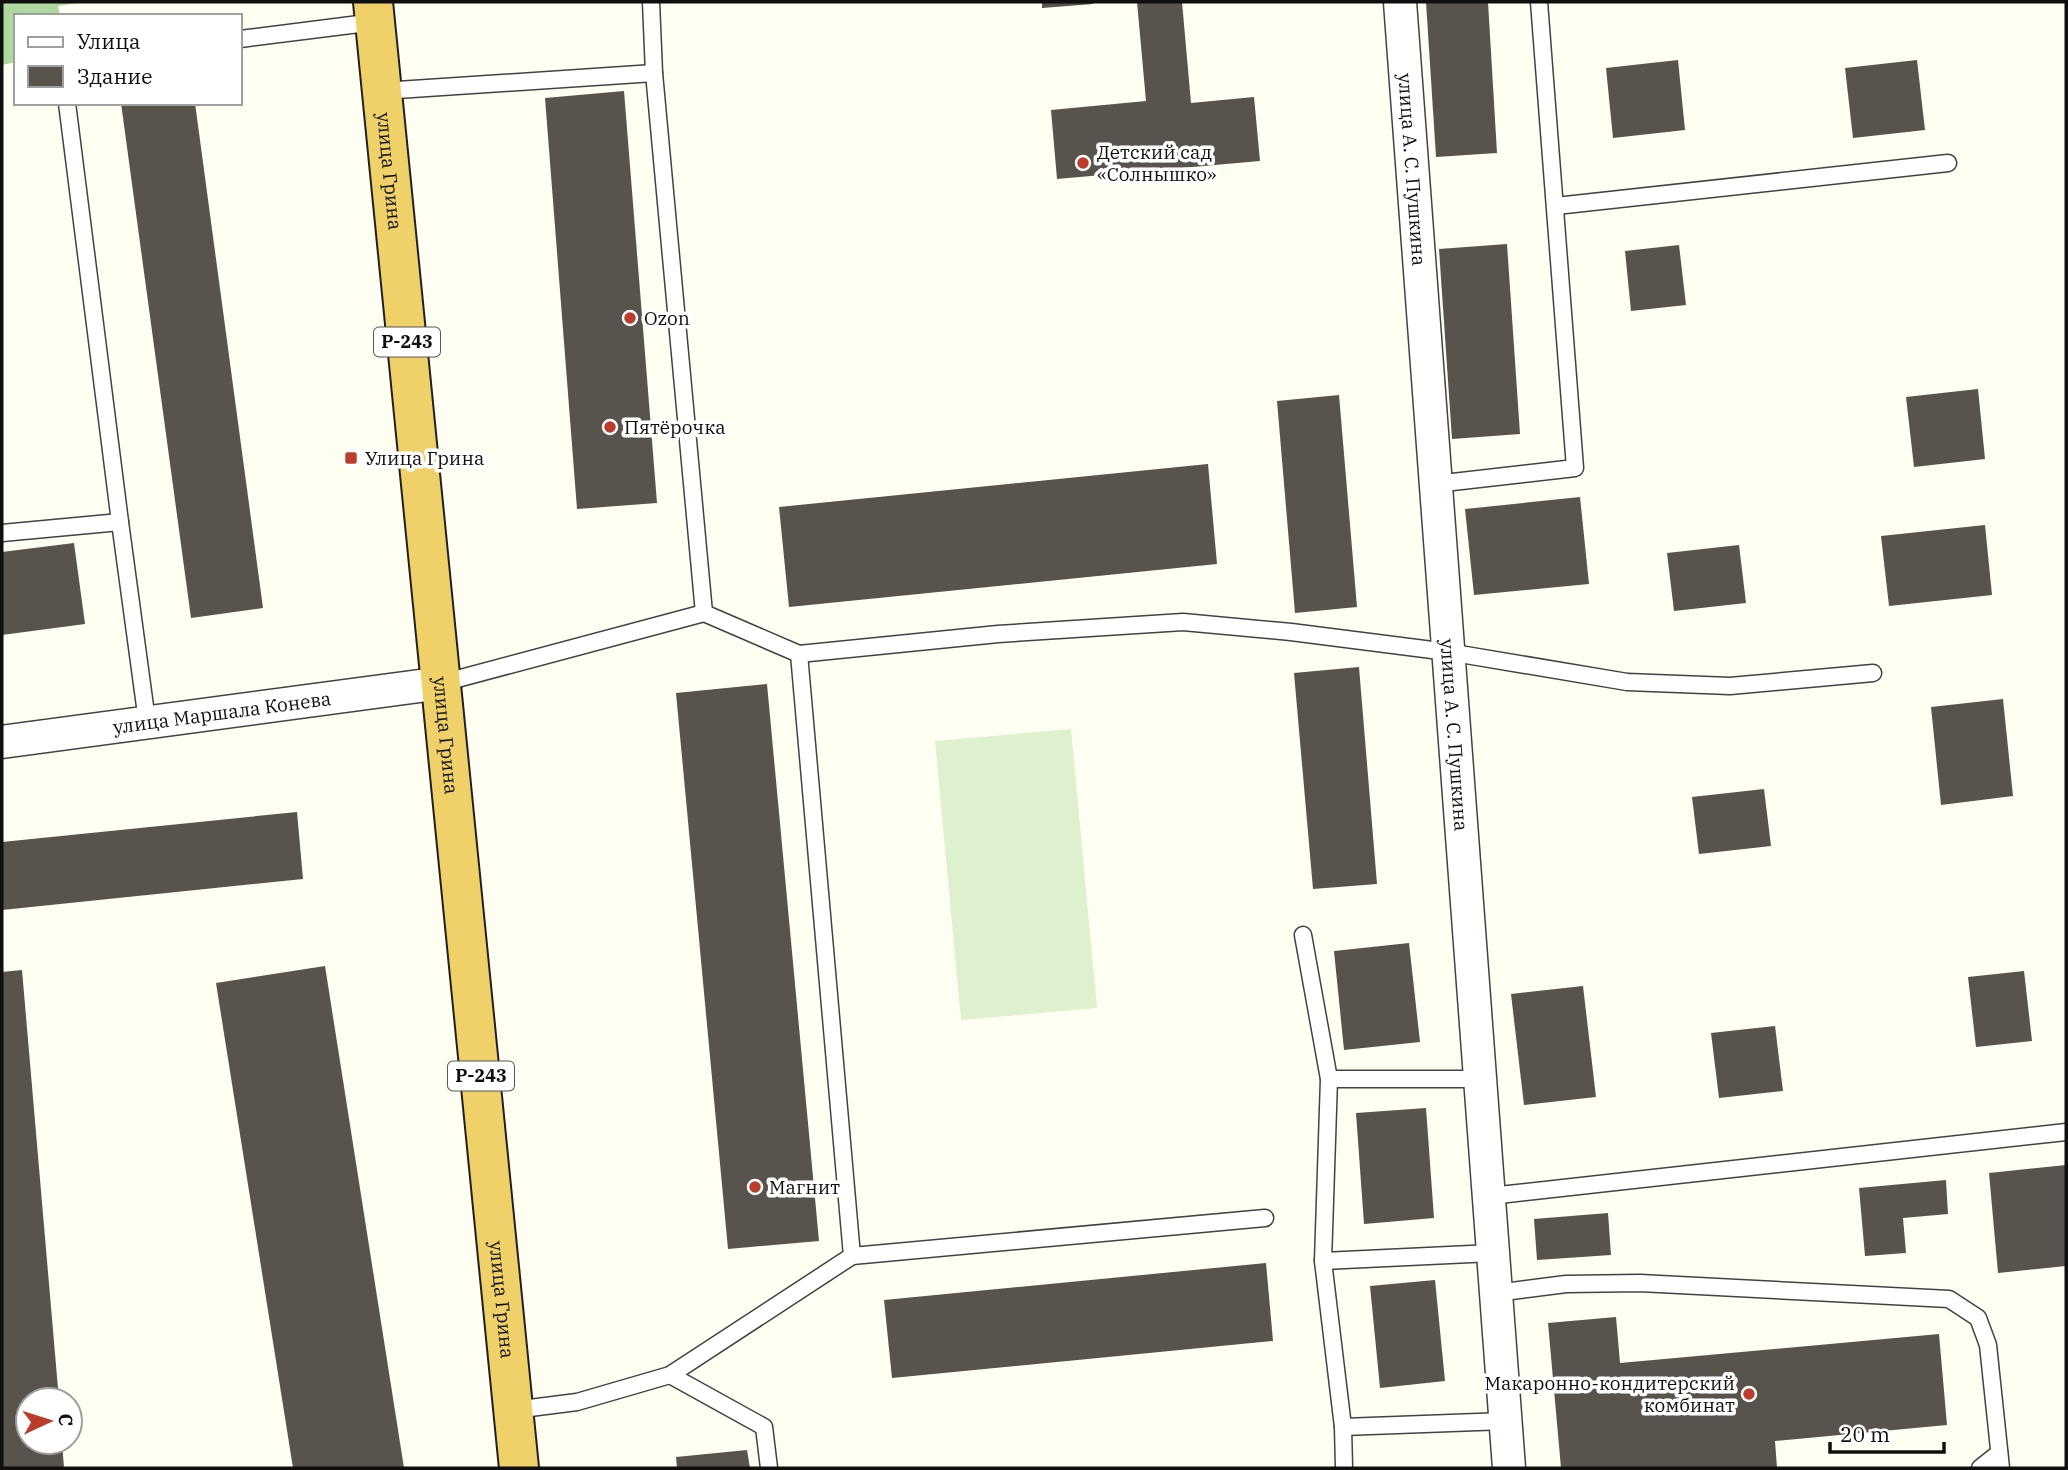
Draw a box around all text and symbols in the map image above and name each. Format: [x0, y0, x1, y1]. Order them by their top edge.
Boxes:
legend [14, 14, 242, 105]
text: Улица [77, 27, 141, 55]
text: Здание [77, 62, 152, 90]
street label: улица А. С. Пушкина [1393, 72, 1432, 267]
street label: улица Грина [372, 111, 408, 231]
place label: Детский сад «Солнышко» [1097, 140, 1217, 186]
marker: Детский сад «Солнышко» [1075, 155, 1091, 171]
place label: Ozon [644, 306, 690, 330]
marker: Ozon [622, 310, 638, 326]
road number: Р-243 [374, 328, 440, 356]
place label: Пятёрочка [624, 415, 726, 439]
marker: Пятёрочка [602, 419, 618, 435]
place label: Улица Грина [365, 446, 484, 470]
marker: Улица Грина [343, 450, 359, 466]
street label: улица А. С. Пушкина [1435, 638, 1474, 832]
street label: улица Грина [428, 675, 464, 795]
street label: улица Маршала Конева [112, 686, 333, 739]
road number: Р-243 [448, 1062, 514, 1091]
place label: Магнит [769, 1175, 840, 1199]
marker: Магнит [747, 1179, 763, 1195]
street label: улица Грина [484, 1240, 520, 1360]
place label: Макаронно-кондитерский комбинат [1484, 1371, 1735, 1417]
north arrow [14, 1386, 84, 1456]
marker: Макаронно-кондитерский комбинат [1741, 1386, 1757, 1402]
scale bar [1830, 1410, 1944, 1454]
text: С [54, 1413, 78, 1427]
text: 20 m [1840, 1420, 1890, 1448]

